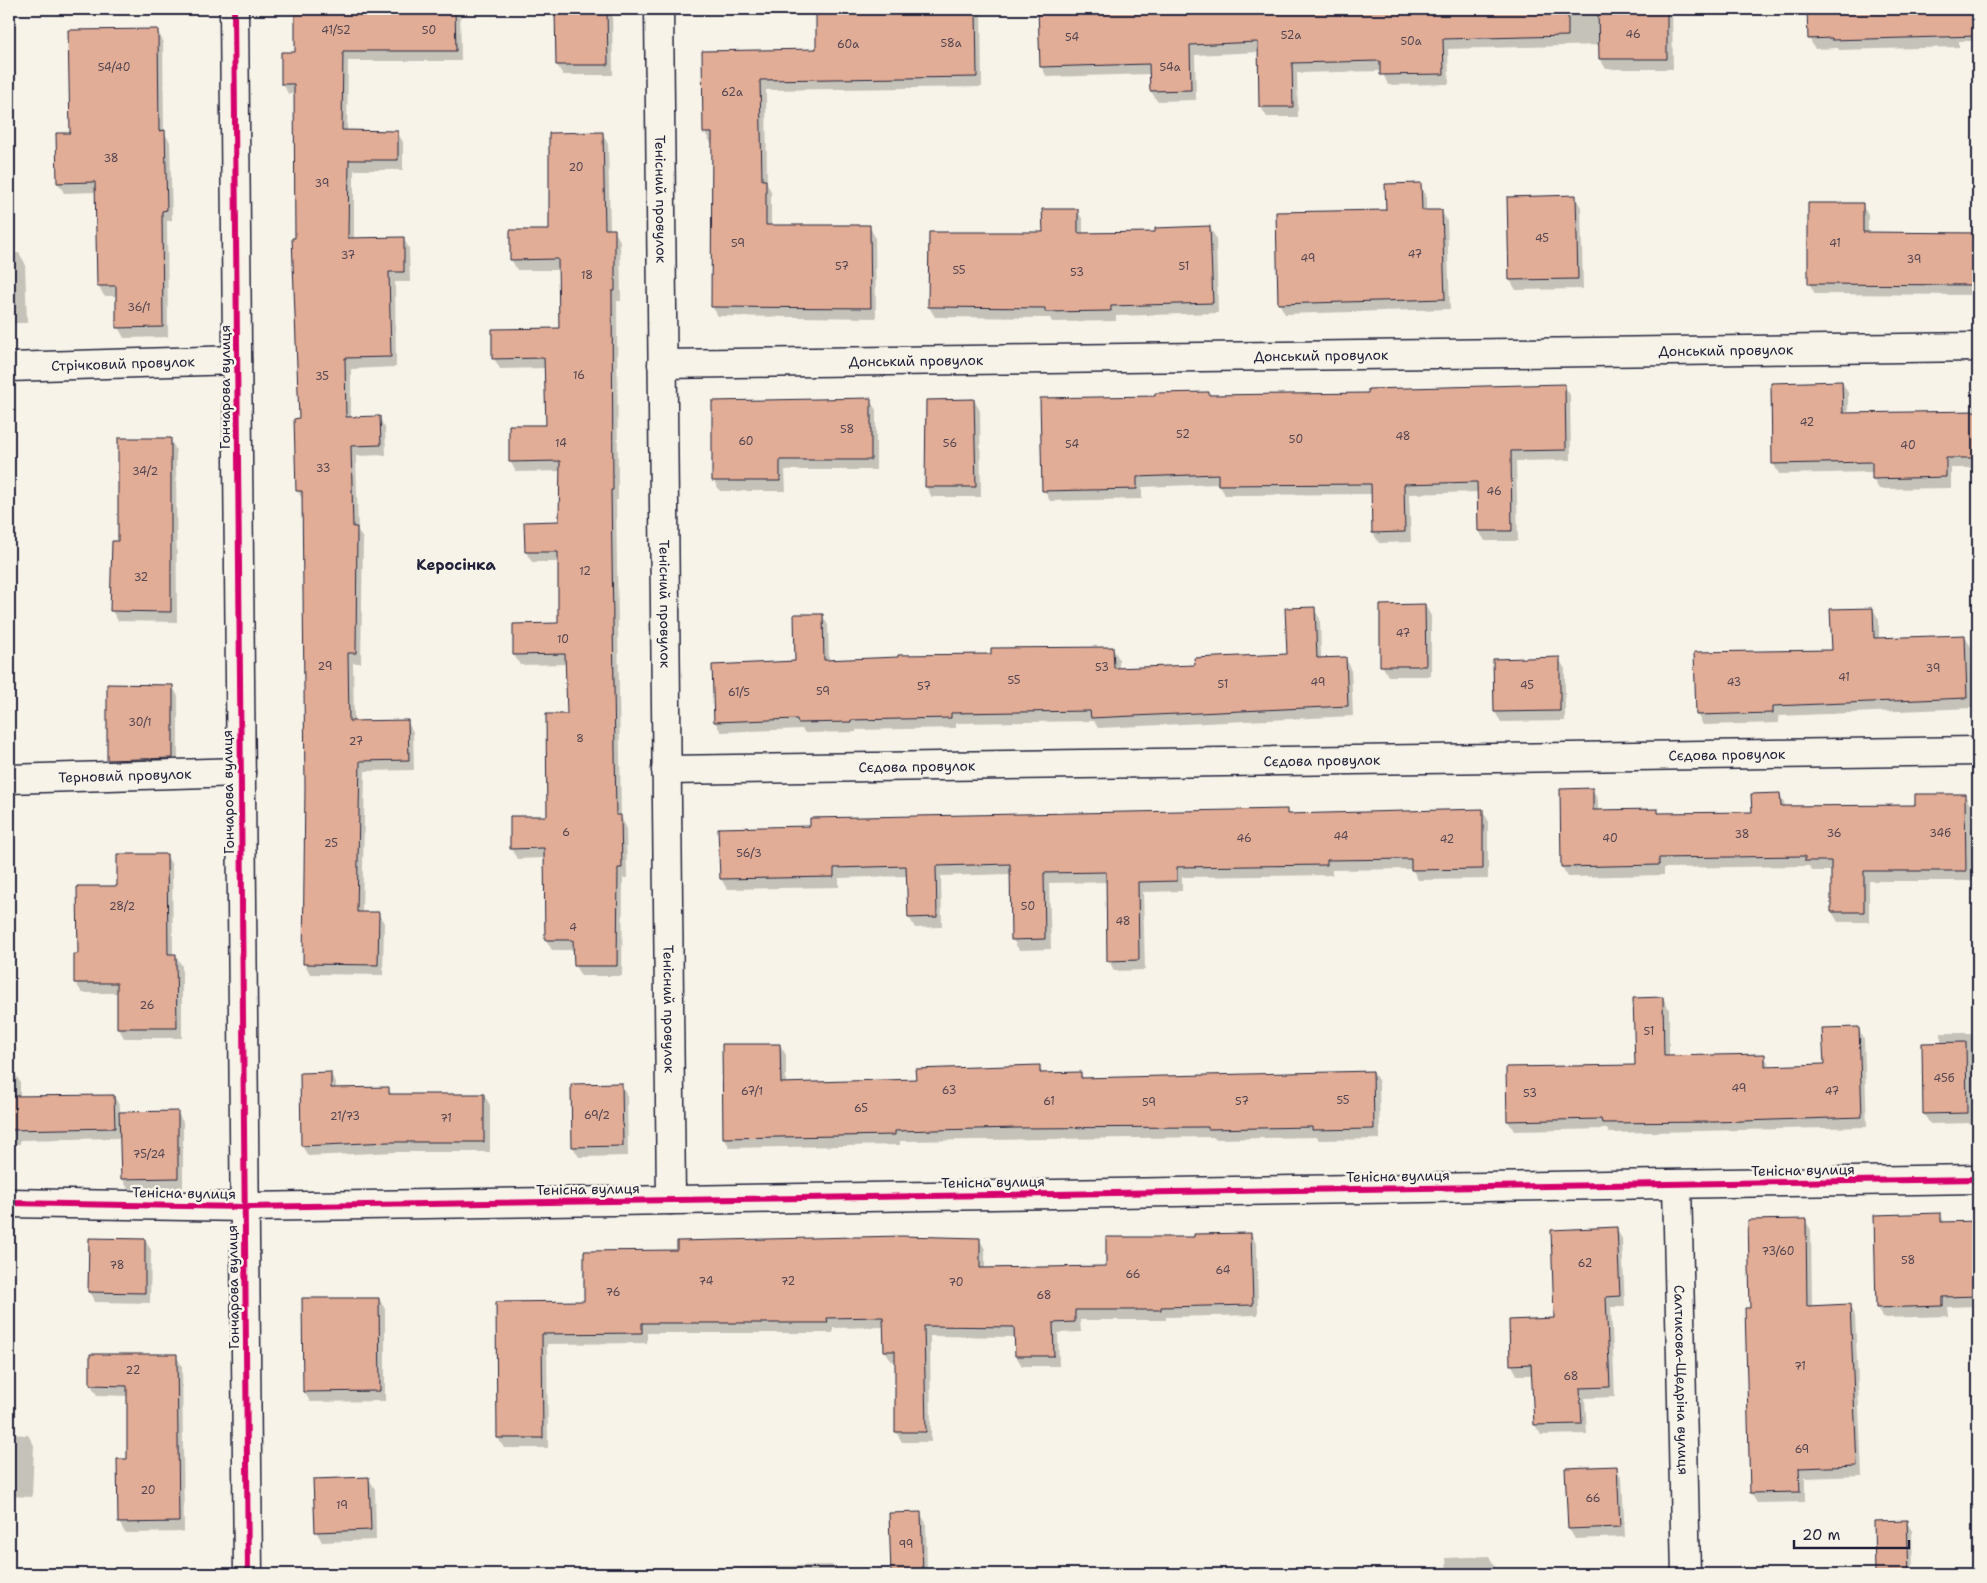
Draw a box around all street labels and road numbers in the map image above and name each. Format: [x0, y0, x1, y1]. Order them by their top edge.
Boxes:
street label: Тенісний провулок [651, 135, 671, 264]
street label: Гончарова вулиця [216, 325, 234, 449]
street label: Донський провулок [1658, 340, 1794, 360]
street label: Донський провулок [1253, 346, 1389, 365]
street label: Донський провулок [849, 351, 984, 371]
street label: Стрічковий провулок [51, 352, 196, 375]
street label: Тенісний провулок [655, 540, 675, 669]
street label: Гончарова вулиця [218, 730, 238, 854]
street label: Сєдова провулок [1668, 745, 1786, 764]
street label: Сєдова провулок [1263, 751, 1381, 770]
street label: Сєдова провулок [858, 757, 976, 776]
street label: Терновий провулок [58, 764, 192, 787]
street label: Тенісний провулок [659, 945, 679, 1074]
street label: Тенісна вулиця [1751, 1160, 1855, 1180]
street label: Тенісна вулиця [1346, 1166, 1450, 1186]
street label: Тенісна вулиця [941, 1172, 1045, 1192]
street label: Тенісна вулиця [536, 1179, 640, 1199]
street label: Тенісна вулиця [132, 1183, 236, 1203]
street label: Гончарова вулиця [223, 1225, 243, 1349]
street label: Салтикова-Щедріна вулиця [1670, 1285, 1693, 1475]

